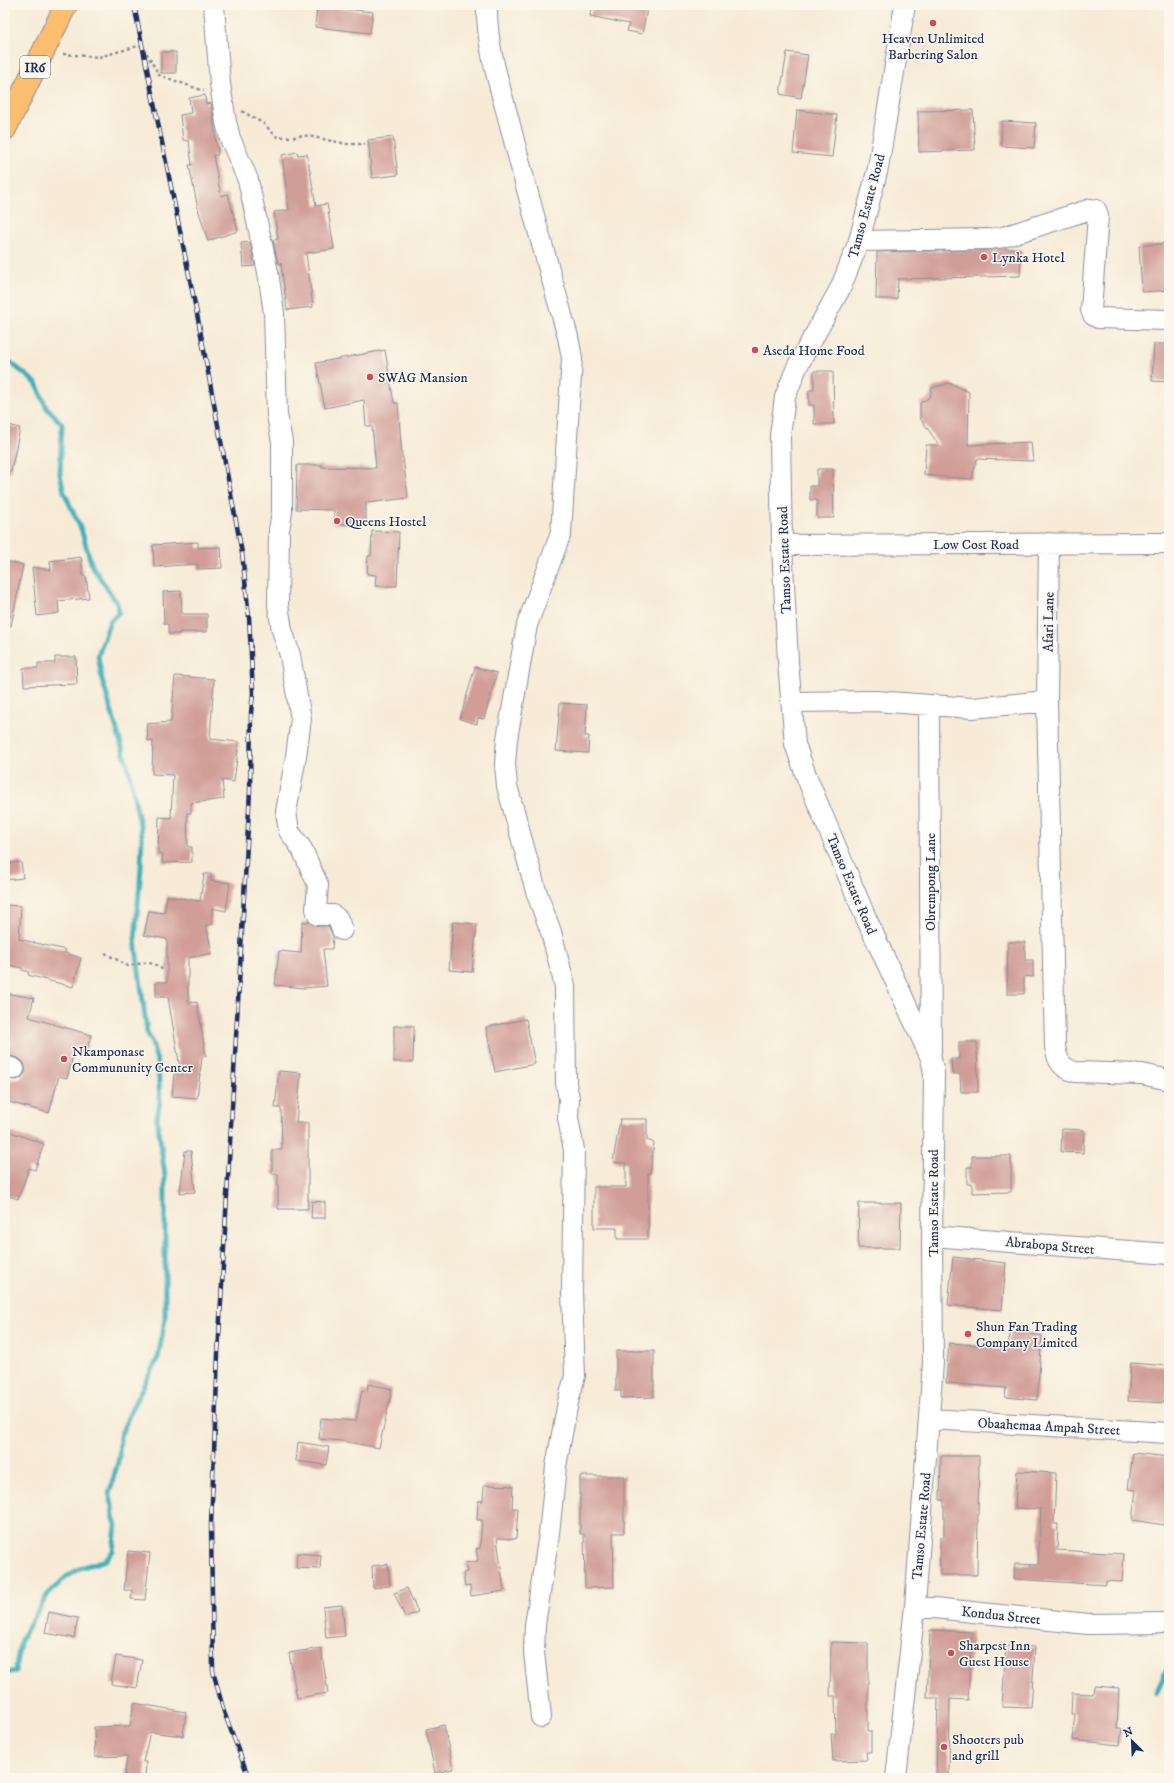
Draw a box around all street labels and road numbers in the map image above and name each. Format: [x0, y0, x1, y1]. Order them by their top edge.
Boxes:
road number: IR6 [20, 56, 50, 78]
street label: Tamso Estate Road [844, 152, 890, 261]
street label: Tamso Estate Road [774, 506, 796, 614]
street label: Low Cost Road [933, 536, 1019, 554]
street label: Afari Lane [1039, 592, 1059, 652]
street label: Tamso Estate Road [822, 831, 880, 937]
street label: Obrempong Lane [922, 833, 940, 931]
street label: Tamso Estate Road [925, 1149, 943, 1257]
street label: Abrabopa Street [1005, 1233, 1096, 1259]
street label: Obaahemaa Ampah Street [977, 1414, 1121, 1440]
street label: Tamso Estate Road [908, 1472, 936, 1580]
street label: Kondua Street [960, 1603, 1042, 1629]

